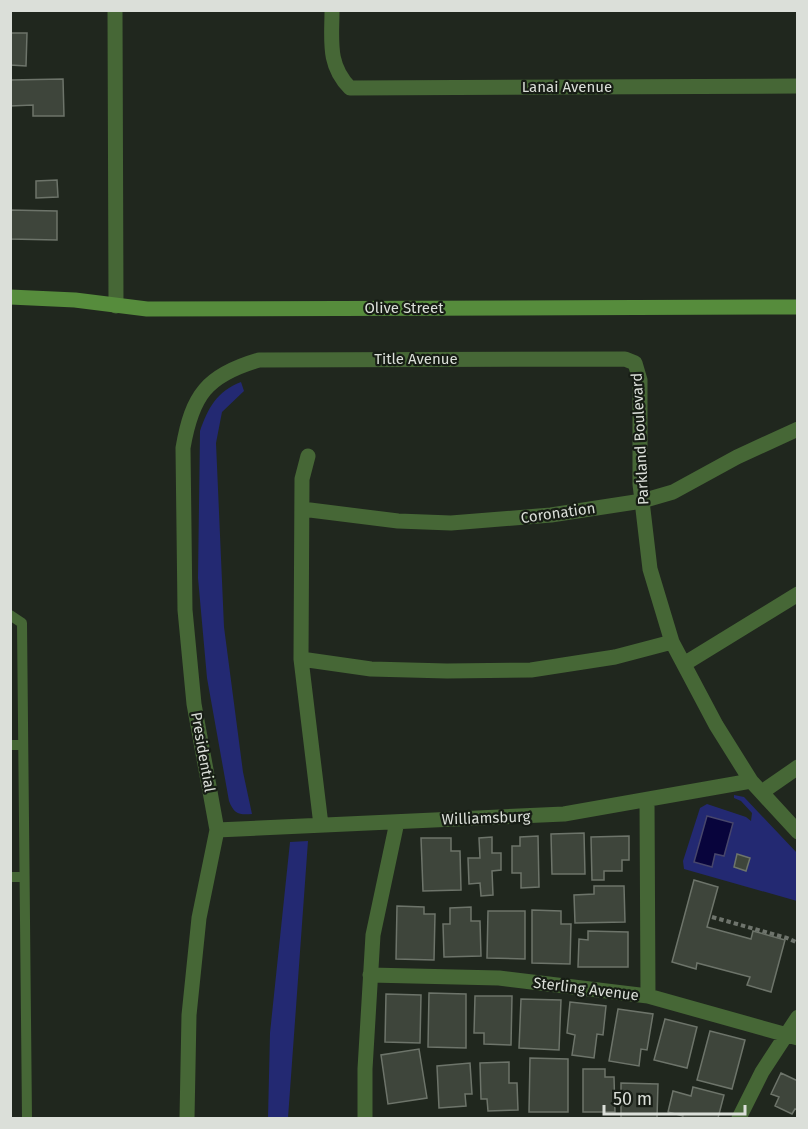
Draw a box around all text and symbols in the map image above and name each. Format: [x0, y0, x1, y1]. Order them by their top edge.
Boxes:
street label: Lanai Avenue [522, 78, 612, 96]
street label: Olive Street [364, 299, 444, 317]
street label: Title Avenue [374, 350, 458, 368]
street label: Parkland Boulevard [628, 372, 652, 506]
street label: Coronation [520, 499, 596, 527]
street label: Presidential [187, 710, 219, 794]
street label: Williamsburg [441, 807, 531, 829]
street label: Sterling Avenue [532, 974, 640, 1004]
scale bar [604, 1078, 745, 1116]
text: 50 m [613, 1088, 652, 1110]

